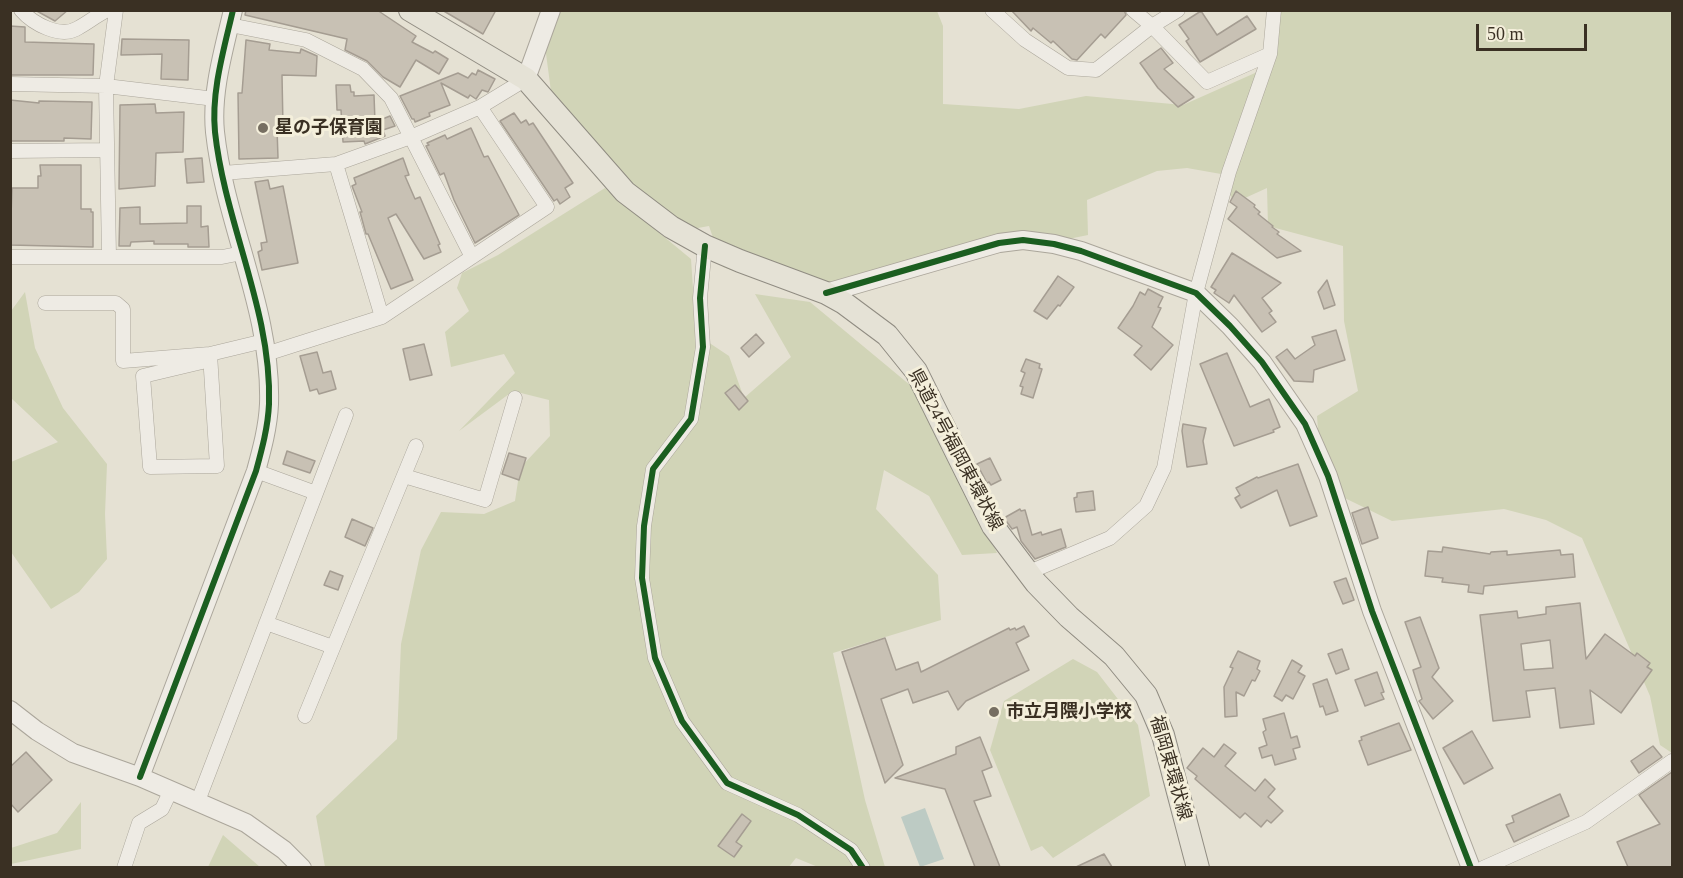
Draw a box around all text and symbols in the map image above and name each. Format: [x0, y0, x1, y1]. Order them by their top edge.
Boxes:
scale bar [1479, 12, 1590, 50]
text: 50 m [1487, 24, 1524, 44]
place label: 星の子保育園 [275, 117, 383, 139]
marker: 星の子保育園 [256, 121, 270, 135]
street label: 県道24号福岡東環状線 [903, 365, 1007, 535]
place label: 市立月隈小学校 [1006, 701, 1132, 723]
marker: 市立月隈小学校 [987, 705, 1001, 719]
street label: 福岡東環状線 [1145, 713, 1195, 823]

